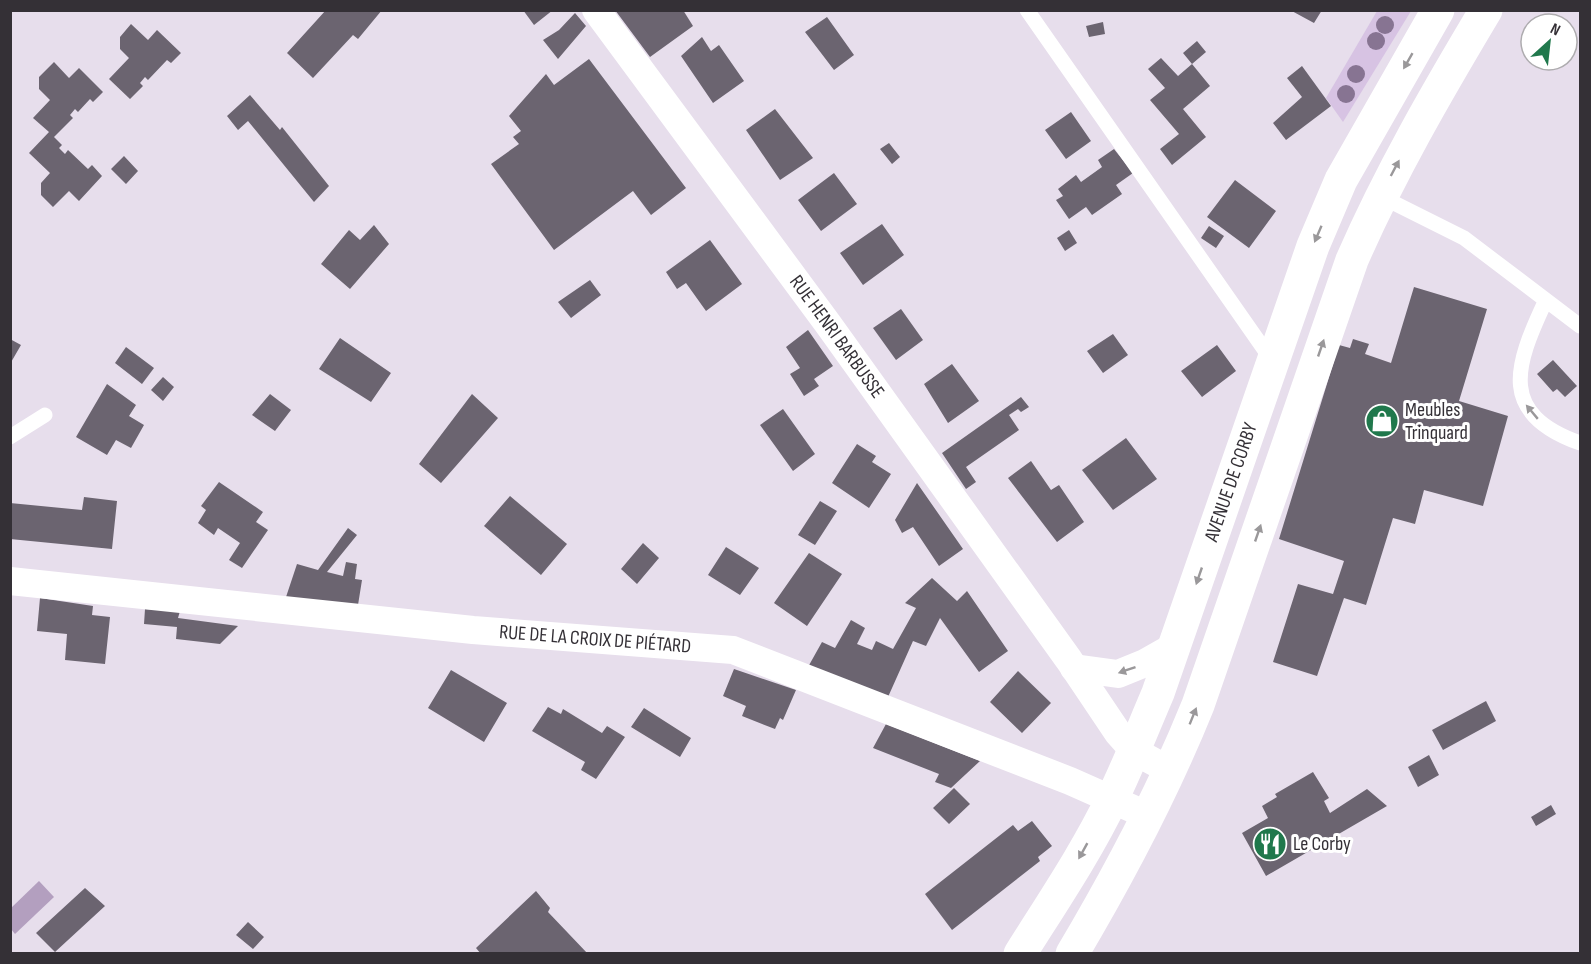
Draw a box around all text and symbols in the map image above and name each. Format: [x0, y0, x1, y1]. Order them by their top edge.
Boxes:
north arrow [1519, 12, 1579, 72]
text: N [1547, 20, 1563, 40]
one-way arrow [1403, 53, 1414, 69]
one-way arrow [1390, 159, 1400, 176]
one-way arrow [1313, 225, 1323, 243]
street label: RUE HENRI BARBUSSE [784, 271, 889, 403]
one-way arrow [1317, 339, 1327, 357]
place label: Meubles Trinquard [1405, 398, 1468, 445]
shop icon: Meubles Trinquard [1364, 403, 1400, 439]
one-way arrow [1526, 405, 1539, 420]
street label: AVENUE DE CORBY [1199, 419, 1263, 546]
one-way arrow [1254, 524, 1264, 542]
one-way arrow [1193, 567, 1203, 585]
street label: RUE DE LA CROIX DE PIÉTARD [498, 620, 692, 659]
one-way arrow [1118, 665, 1136, 675]
one-way arrow [1188, 707, 1198, 725]
restaurant icon: Le Corby [1252, 826, 1288, 862]
place label: Le Corby [1293, 832, 1351, 856]
one-way arrow [1078, 843, 1088, 860]

